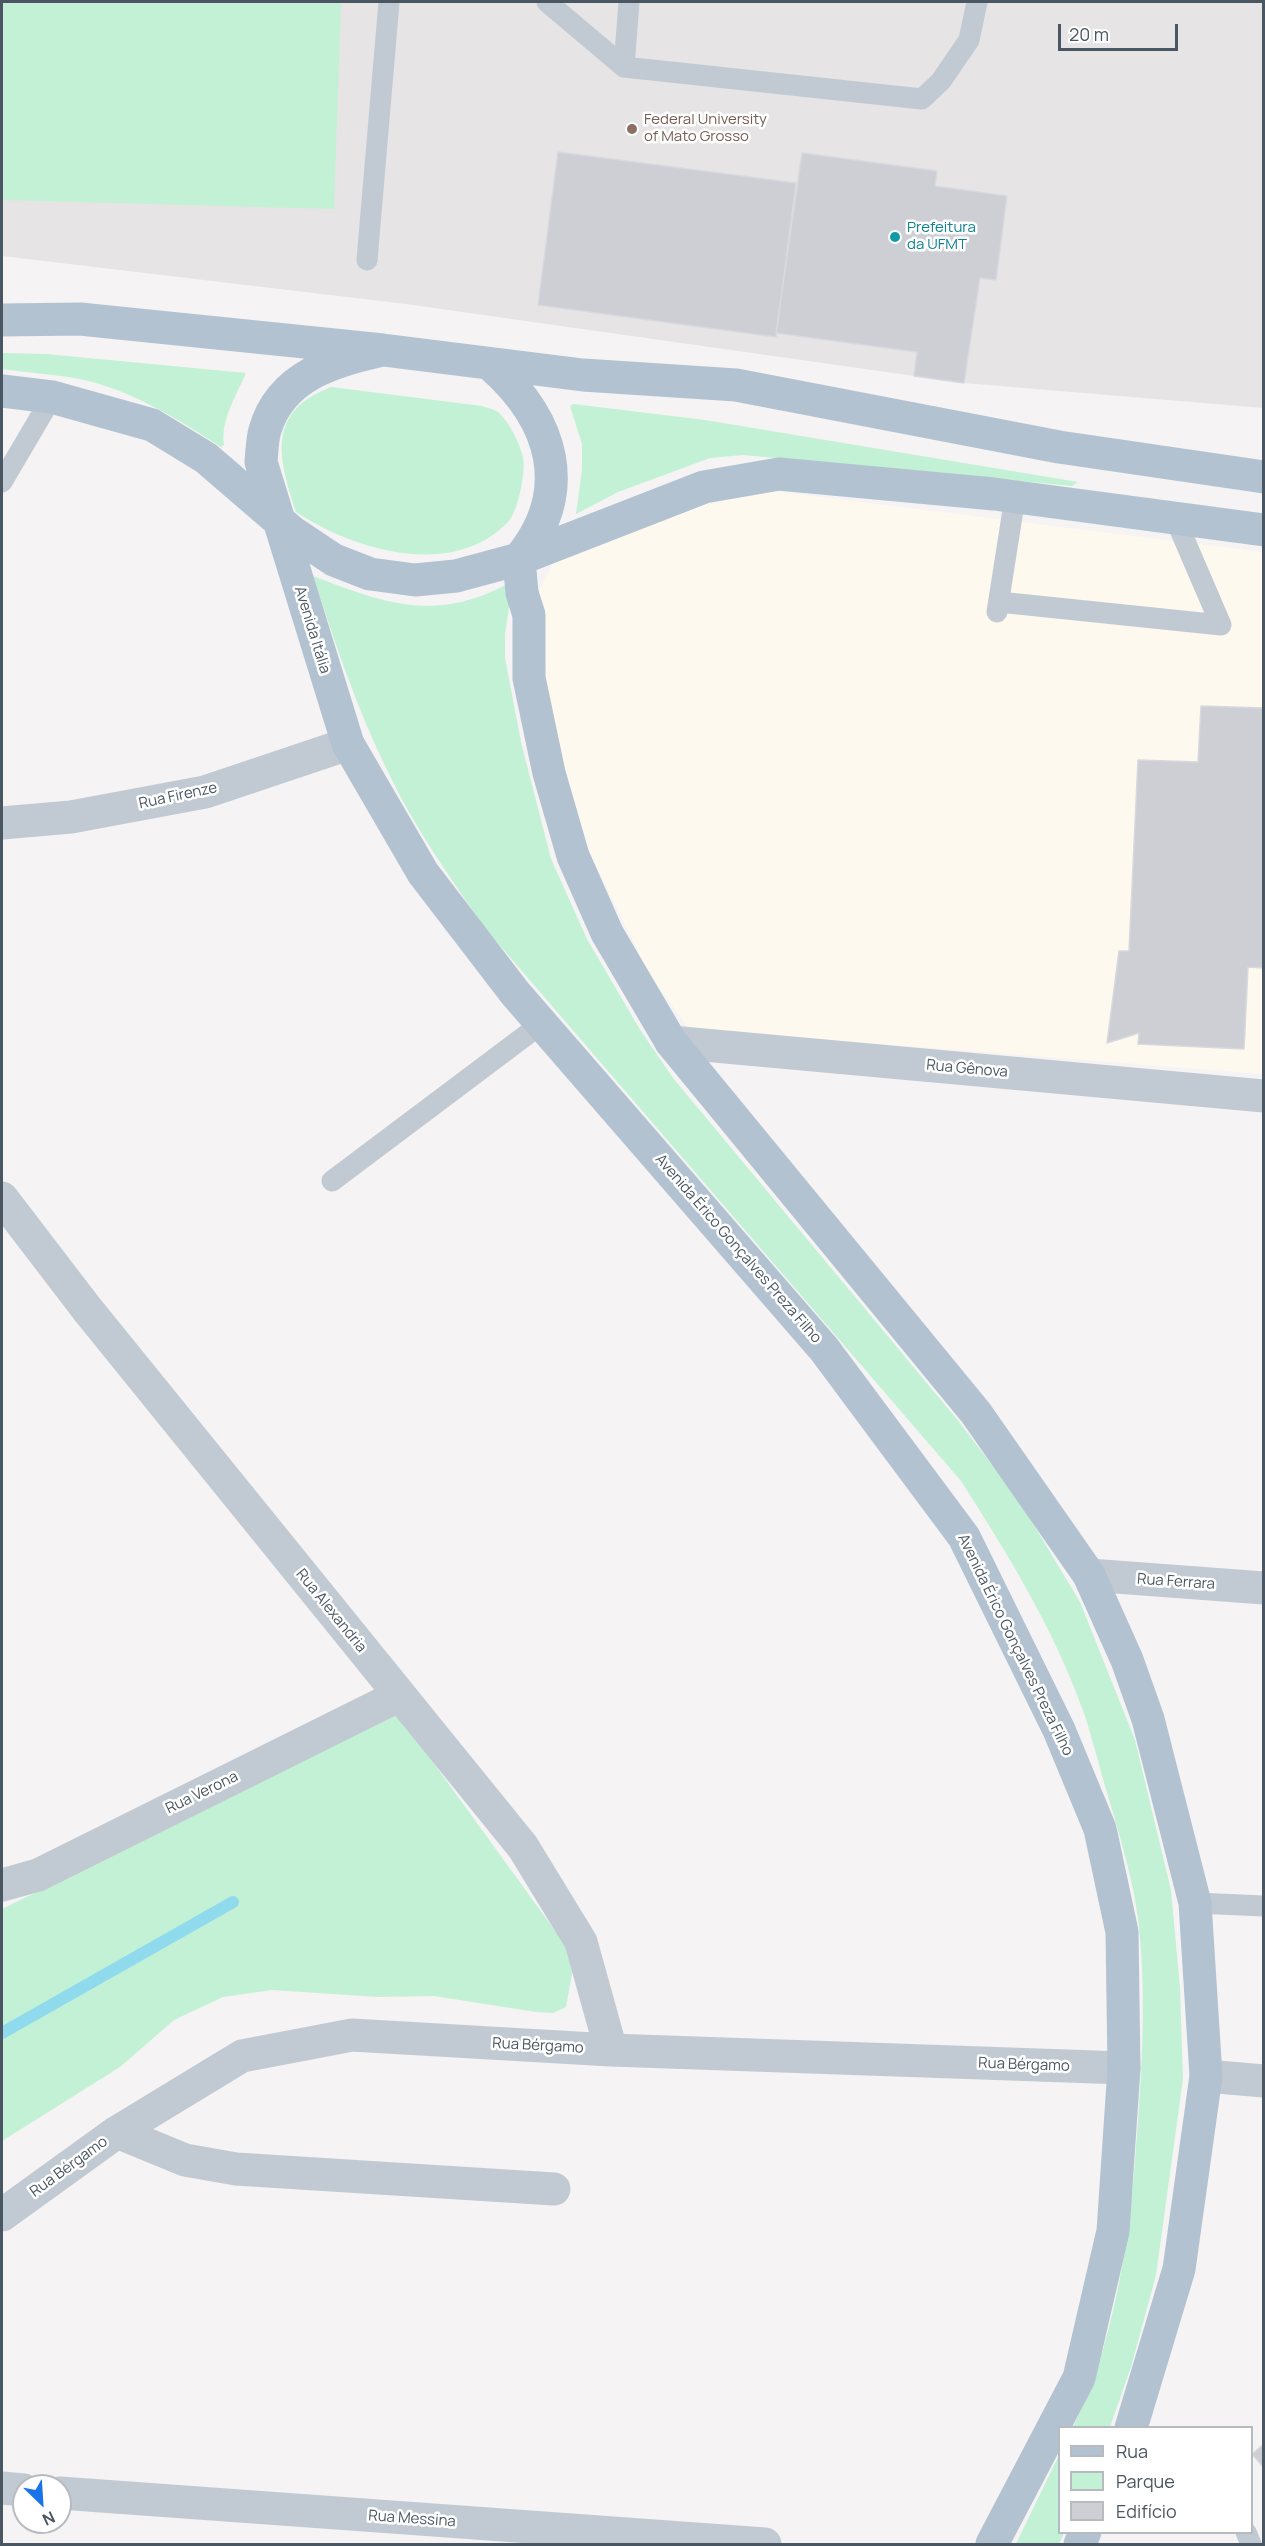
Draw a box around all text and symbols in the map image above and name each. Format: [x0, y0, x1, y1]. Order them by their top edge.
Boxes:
scale bar [1061, 12, 1181, 50]
text: 20 m [1069, 22, 1109, 46]
place label: Federal University of Mato Grosso [644, 111, 767, 146]
marker: Federal University of Mato Grosso [625, 122, 639, 136]
place label: Prefeitura da UFMT [907, 219, 976, 254]
marker: Prefeitura da UFMT [888, 230, 902, 244]
street label: Avenida Itália [290, 584, 334, 676]
street label: Rua Firenze [137, 779, 219, 813]
street label: Rua Gênova [925, 1056, 1009, 1082]
street label: Avenida Érico Gonçalves Preza Filho [651, 1151, 825, 1347]
street label: Avenida Érico Gonçalves Preza Filho [953, 1531, 1077, 1759]
street label: Rua Alexandria [292, 1566, 370, 1656]
street label: Rua Ferrara [1136, 1570, 1216, 1594]
street label: Rua Verona [163, 1768, 241, 1818]
street label: Rua Bérgamo [492, 2035, 584, 2057]
street label: Rua Bérgamo [978, 2054, 1070, 2076]
street label: Rua Bérgamo [27, 2133, 111, 2201]
legend [1058, 2426, 1253, 2534]
text: Rua [1116, 2439, 1148, 2463]
text: Parque [1116, 2469, 1175, 2493]
north arrow [12, 2474, 72, 2534]
text: Edifício [1116, 2499, 1177, 2523]
text: N [39, 2506, 59, 2531]
street label: Rua Messina [368, 2507, 456, 2531]

